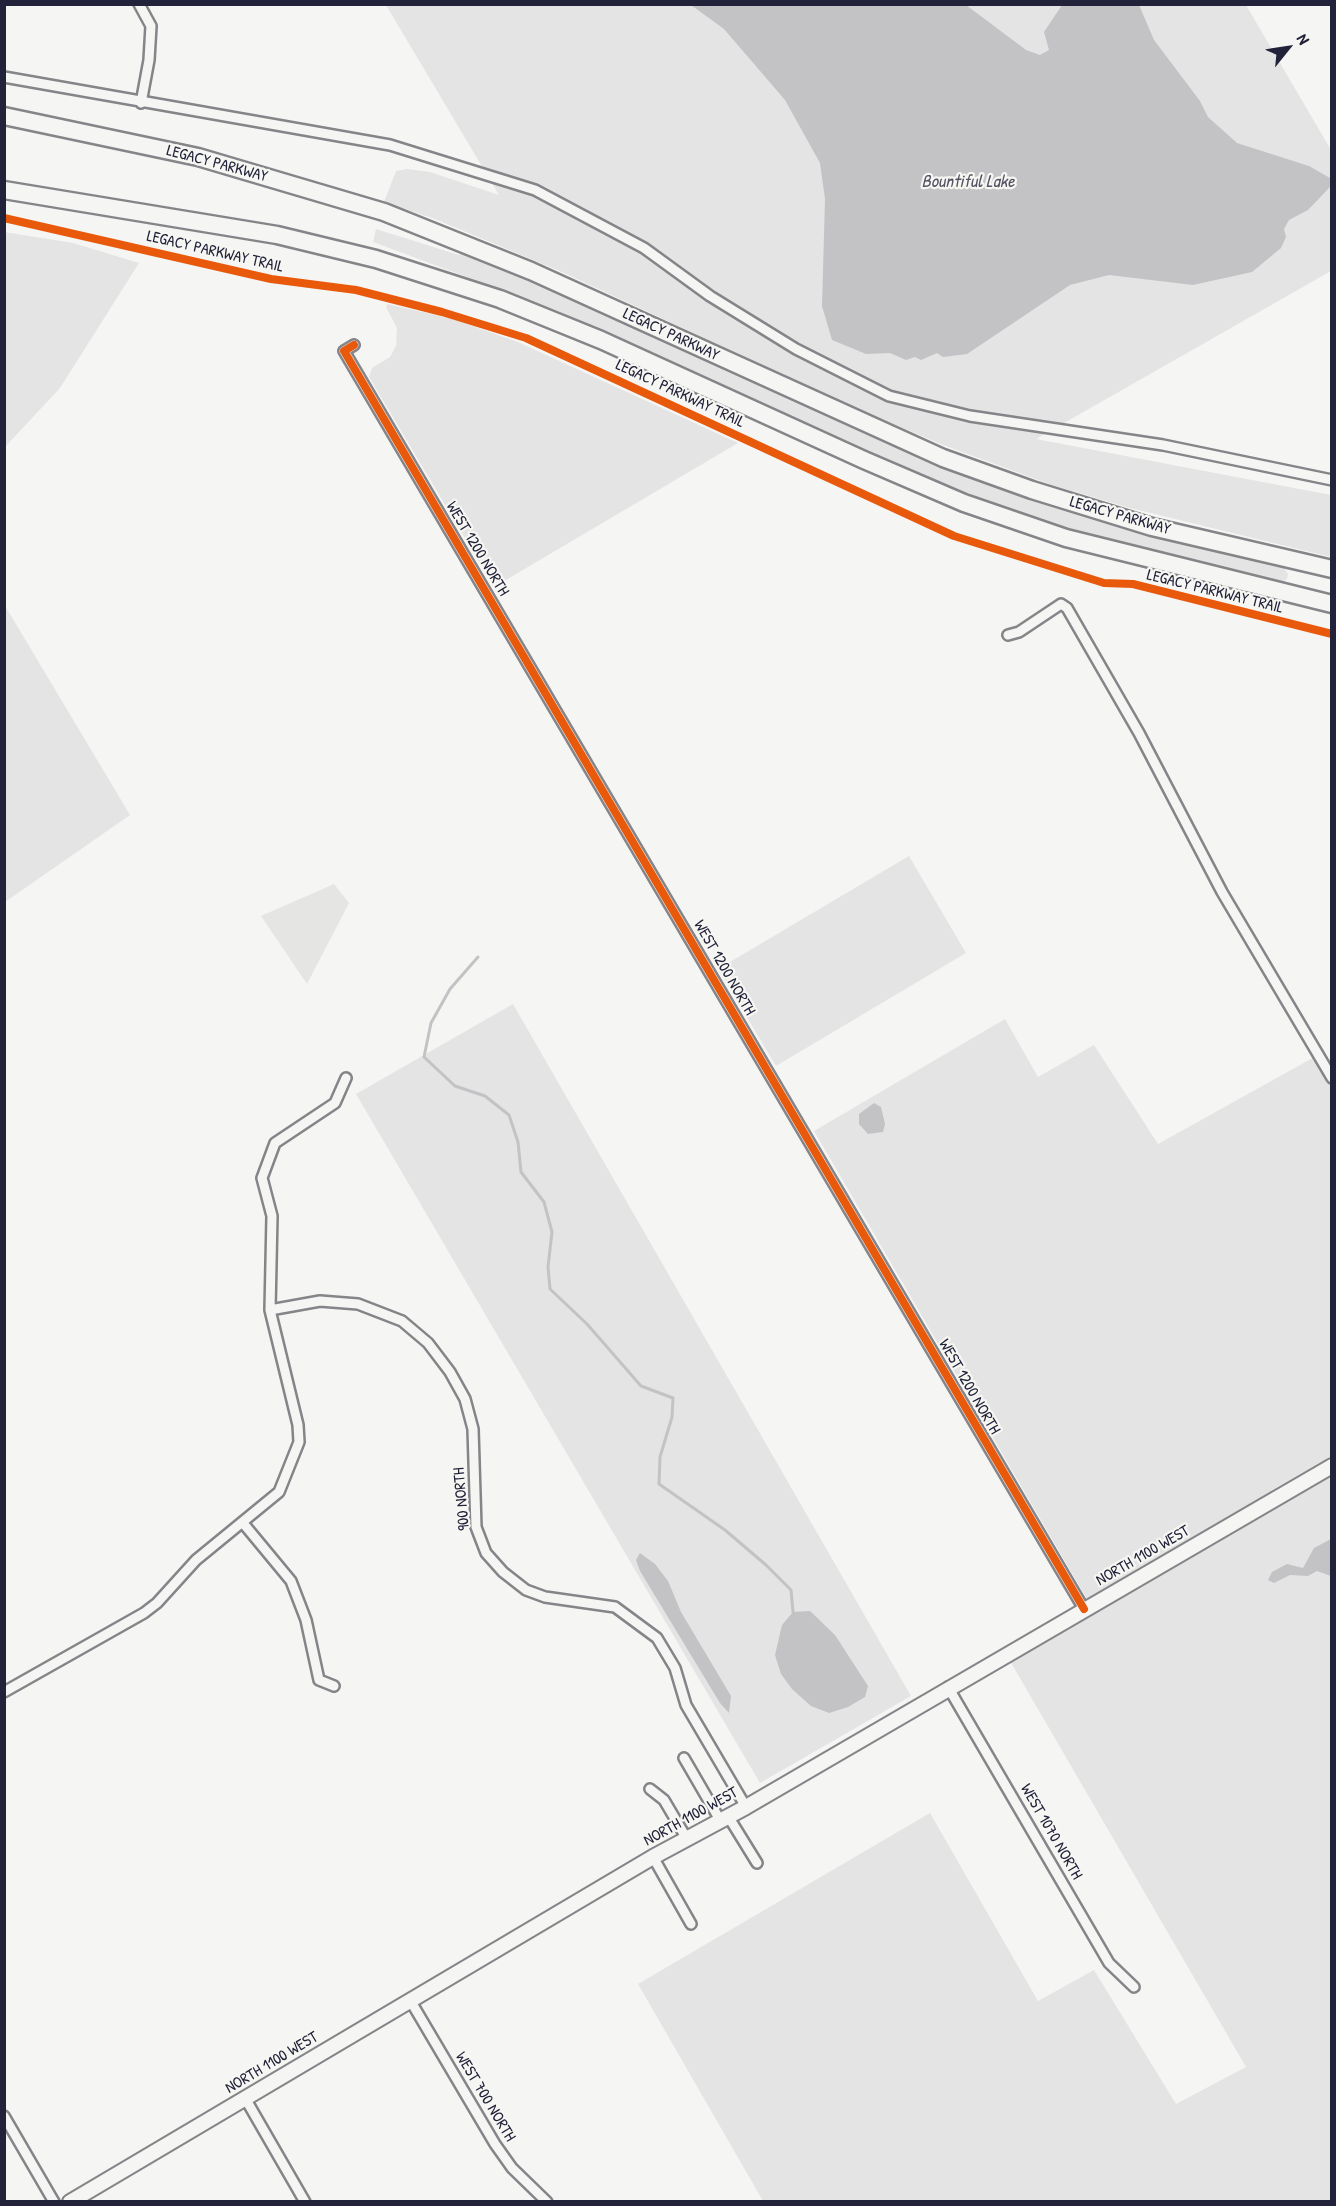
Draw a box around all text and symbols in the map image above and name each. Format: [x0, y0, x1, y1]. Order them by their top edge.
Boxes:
north arrow [1258, 18, 1318, 78]
text: N [1292, 30, 1315, 48]
street label: LEGACY PARKWAY [164, 141, 270, 187]
water label: Bountiful Lake [922, 171, 1014, 193]
street label: LEGACY PARKWAY TRAIL [145, 227, 285, 277]
street label: LEGACY PARKWAY [620, 304, 722, 366]
street label: LEGACY PARKWAY TRAIL [613, 356, 747, 432]
street label: LEGACY PARKWAY [1067, 492, 1173, 540]
street label: WEST 1200 NORTH [441, 498, 513, 600]
street label: LEGACY PARKWAY TRAIL [1145, 566, 1285, 618]
street label: WEST 1200 NORTH [689, 917, 759, 1019]
street label: WEST 1200 NORTH [934, 1336, 1004, 1438]
street label: 900 NORTH [450, 1467, 474, 1531]
street label: NORTH 1100 WEST [1093, 1522, 1193, 1590]
street label: WEST 1070 NORTH [1016, 1781, 1086, 1883]
street label: NORTH 1100 WEST [641, 1783, 741, 1851]
street label: NORTH 1100 WEST [222, 2028, 322, 2098]
street label: WEST 700 NORTH [451, 2049, 519, 2145]

